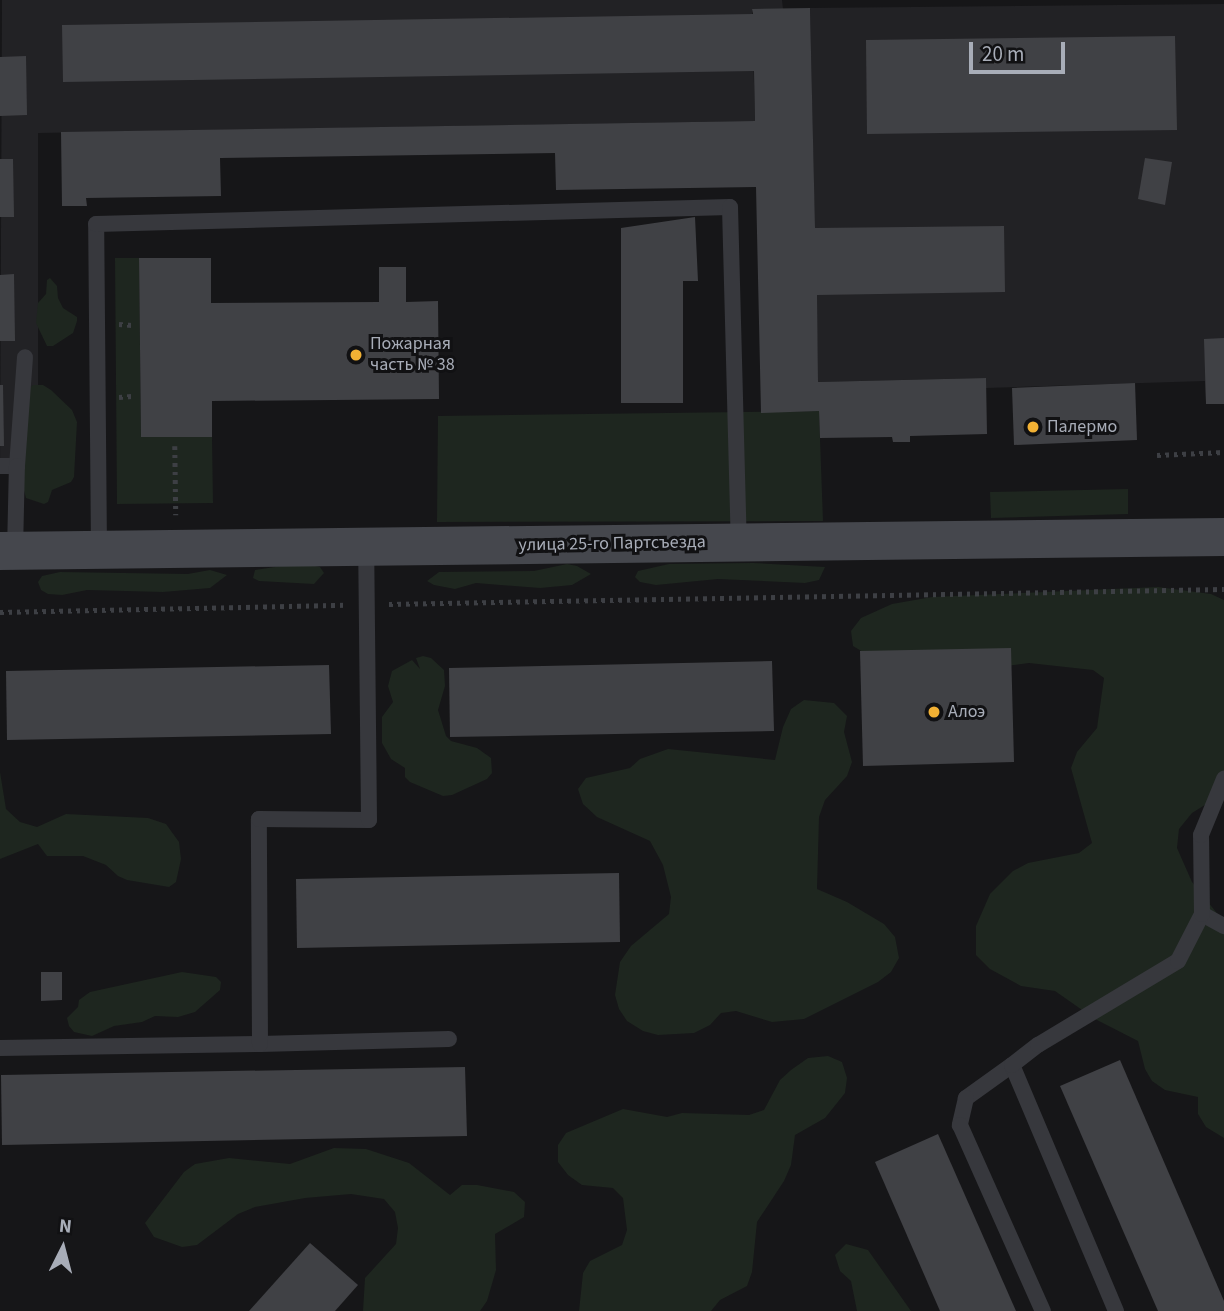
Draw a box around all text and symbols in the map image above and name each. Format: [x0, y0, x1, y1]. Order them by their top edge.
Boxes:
scale bar [972, 28, 1068, 72]
text: 20 m [982, 39, 1024, 69]
place label: Пожарная часть № 38 [370, 334, 455, 376]
marker: Пожарная часть № 38 [348, 347, 364, 363]
place label: Палермо [1047, 416, 1117, 438]
marker: Палермо [1025, 419, 1041, 435]
street label: улица 25-го Партсъезда [518, 532, 706, 556]
place label: Алоэ [948, 701, 985, 723]
marker: Алоэ [926, 704, 942, 720]
north arrow [28, 1213, 98, 1283]
text: N [58, 1213, 73, 1241]

